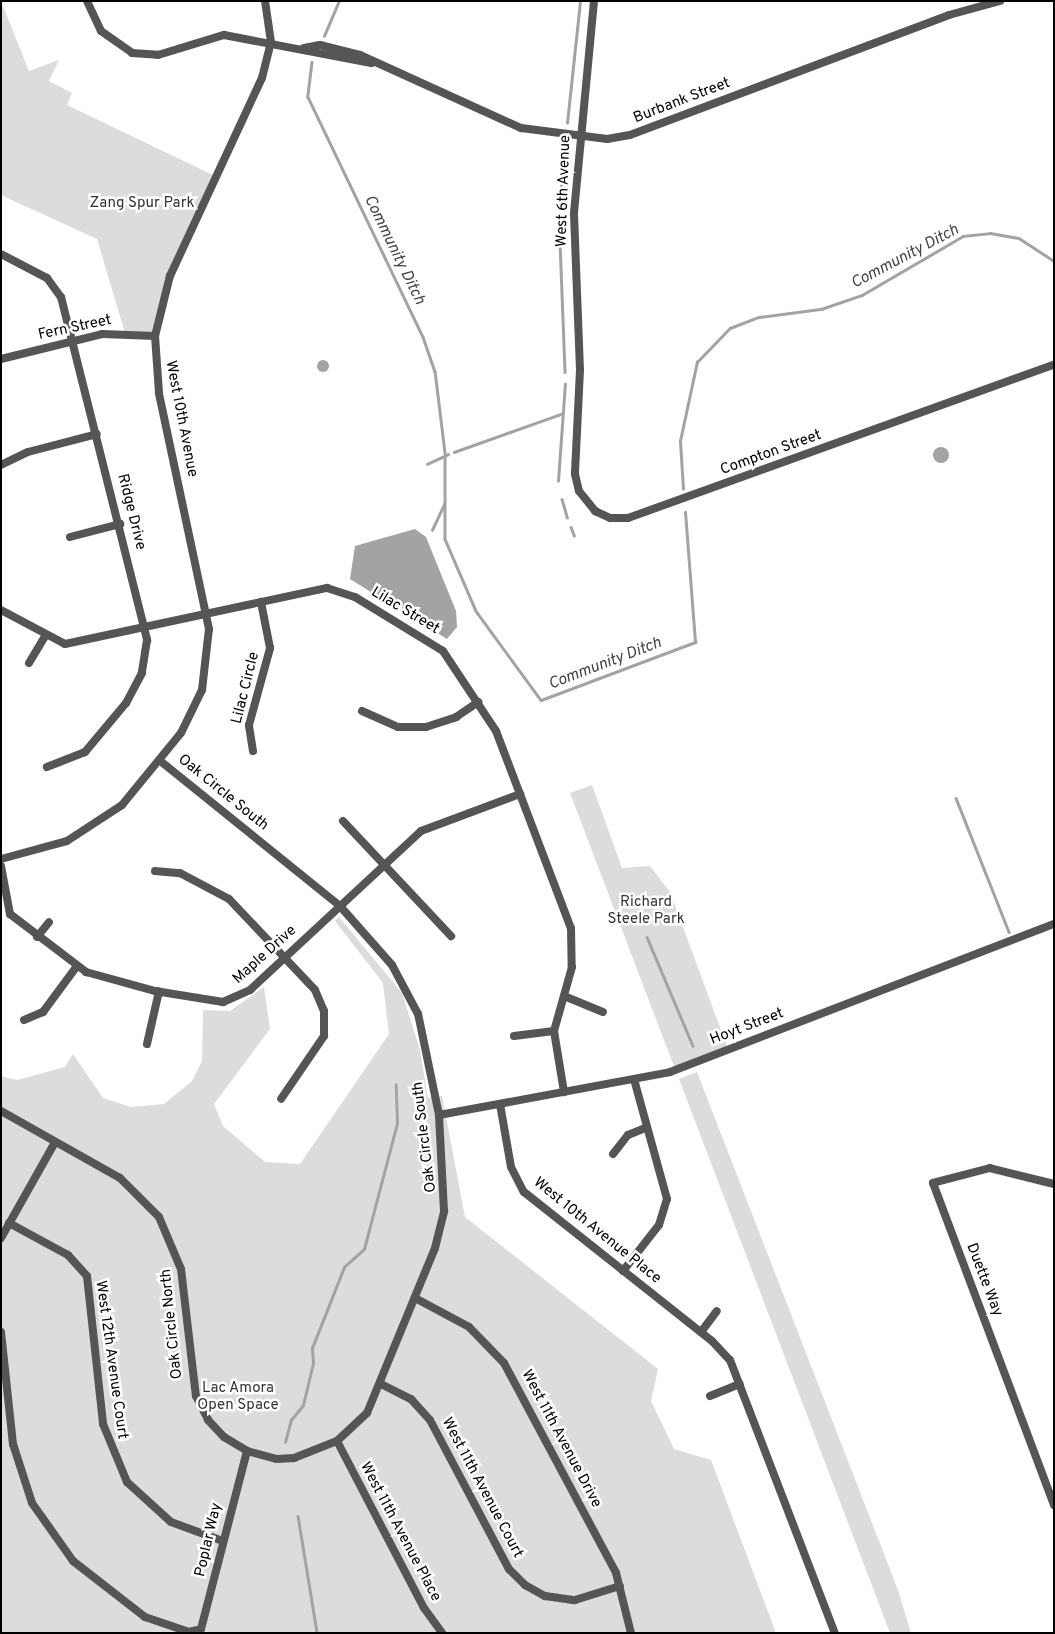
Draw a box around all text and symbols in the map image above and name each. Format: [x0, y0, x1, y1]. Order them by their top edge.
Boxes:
street label: Burbank Street [631, 74, 733, 128]
street label: West 6th Avenue [553, 134, 575, 248]
water label: Community Ditch [359, 192, 429, 308]
park label: Zang Spur Park [90, 195, 194, 213]
water label: Community Ditch [848, 221, 962, 293]
street label: Fern Street [37, 311, 113, 345]
street label: West 10th Avenue [161, 359, 201, 479]
street label: Compton Street [718, 426, 824, 480]
street label: Ridge Drive [113, 472, 149, 552]
street label: Lilac Street [368, 584, 442, 638]
water label: Community Ditch [546, 634, 664, 694]
street label: Lilac Circle [228, 650, 264, 726]
street label: Oak Circle South [174, 751, 272, 835]
park label: Richard Steele Park [607, 893, 685, 928]
street label: Maple Drive [230, 922, 300, 988]
street label: Hoyt Street [708, 1005, 786, 1049]
street label: Oak Circle South [409, 1081, 441, 1193]
street label: West 10th Avenue Place [529, 1174, 665, 1288]
street label: Duette Way [962, 1241, 1006, 1319]
street label: Oak Circle North [157, 1268, 187, 1380]
street label: West 12th Avenue Court [91, 1279, 131, 1441]
street label: West 11th Avenue Drive [517, 1367, 605, 1511]
park label: Lac Amora Open Space [197, 1379, 279, 1414]
street label: West 11th Avenue Court [437, 1414, 527, 1562]
street label: West 11th Avenue Place [356, 1459, 444, 1605]
street label: Poplar Way [192, 1501, 226, 1579]

